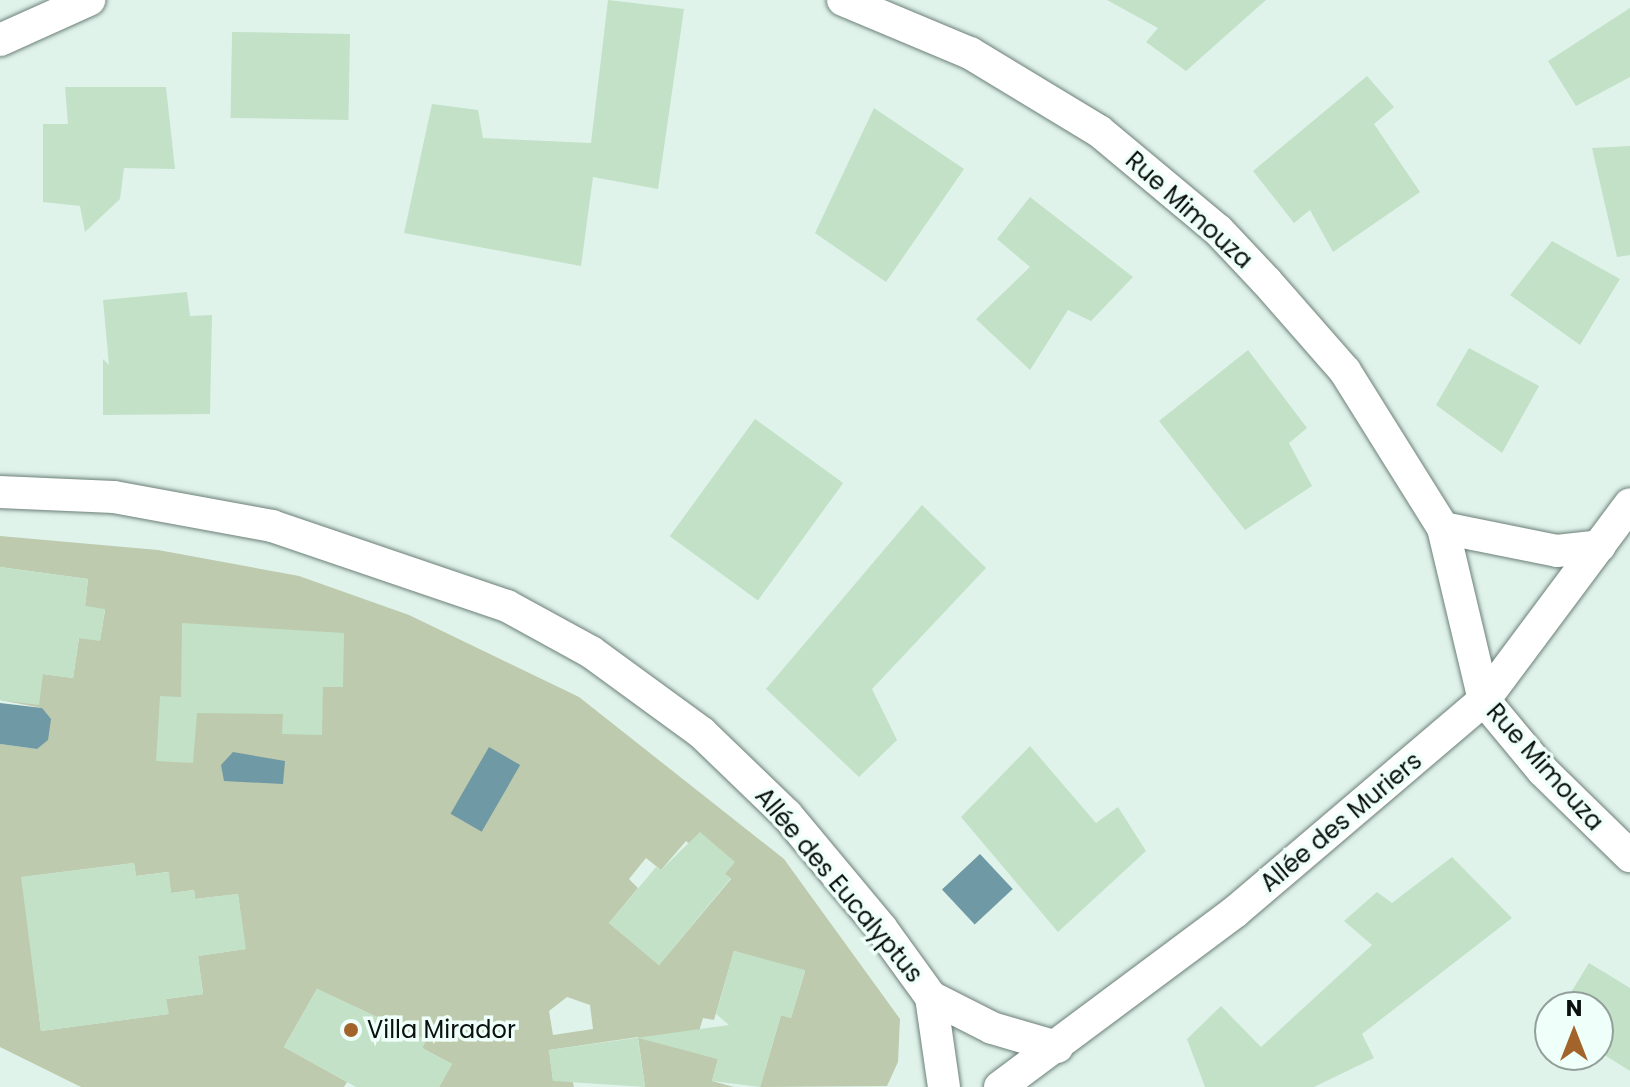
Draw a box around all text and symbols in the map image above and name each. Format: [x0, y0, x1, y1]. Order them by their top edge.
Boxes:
street label: Rue Mimouza [1120, 146, 1258, 274]
street label: Rue Mimouza [1481, 698, 1609, 836]
street label: Allée des Muriers [1255, 746, 1427, 898]
street label: Allée des Eucalyptus [749, 782, 929, 988]
north arrow [1534, 991, 1614, 1071]
text: N [1566, 993, 1582, 1024]
place label: Villa Mirador [367, 1016, 516, 1044]
marker: Villa Mirador [342, 1021, 360, 1039]

